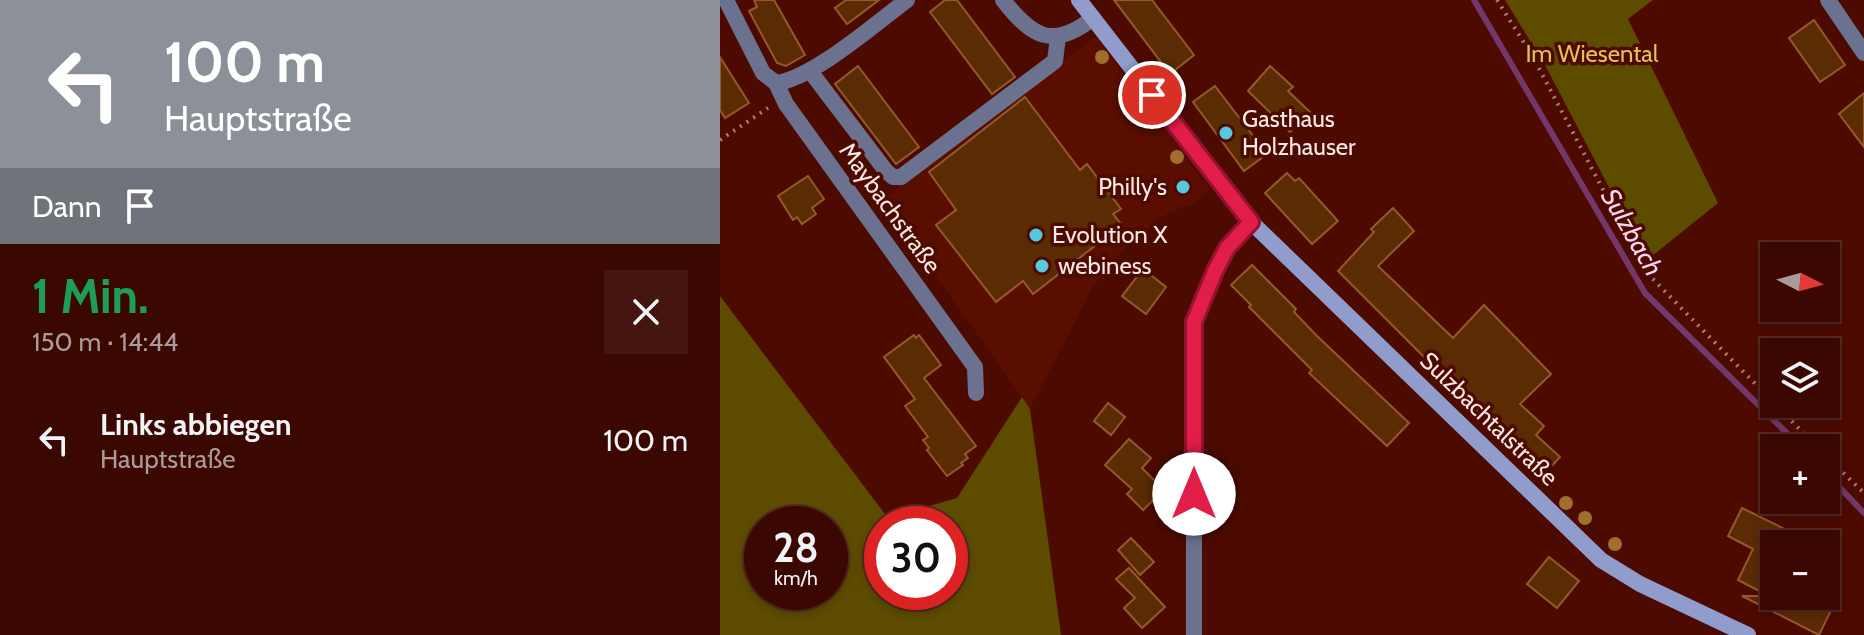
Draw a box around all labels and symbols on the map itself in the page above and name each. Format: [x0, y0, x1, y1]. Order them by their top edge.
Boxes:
park label: Im Wiesental [1525, 39, 1659, 68]
pin [1118, 61, 1186, 129]
place label: Gasthaus Holzhauser [1242, 104, 1356, 161]
marker: Gasthaus Holzhauser [1217, 124, 1235, 142]
street label: Maybachstraße [833, 137, 947, 279]
place label: Philly's [1098, 172, 1167, 201]
marker: Philly's [1174, 178, 1192, 196]
water label: Sulzbach [1594, 183, 1670, 281]
place label: Evolution X [1052, 220, 1168, 249]
marker: Evolution X [1027, 226, 1045, 244]
north arrow [1760, 242, 1840, 322]
place label: webiness [1058, 251, 1152, 280]
marker: webiness [1033, 257, 1051, 275]
street label: Sulzbachtalstraße [1414, 346, 1564, 492]
position arrow [1152, 452, 1236, 536]
speed limit sign: 30 [864, 506, 968, 610]

